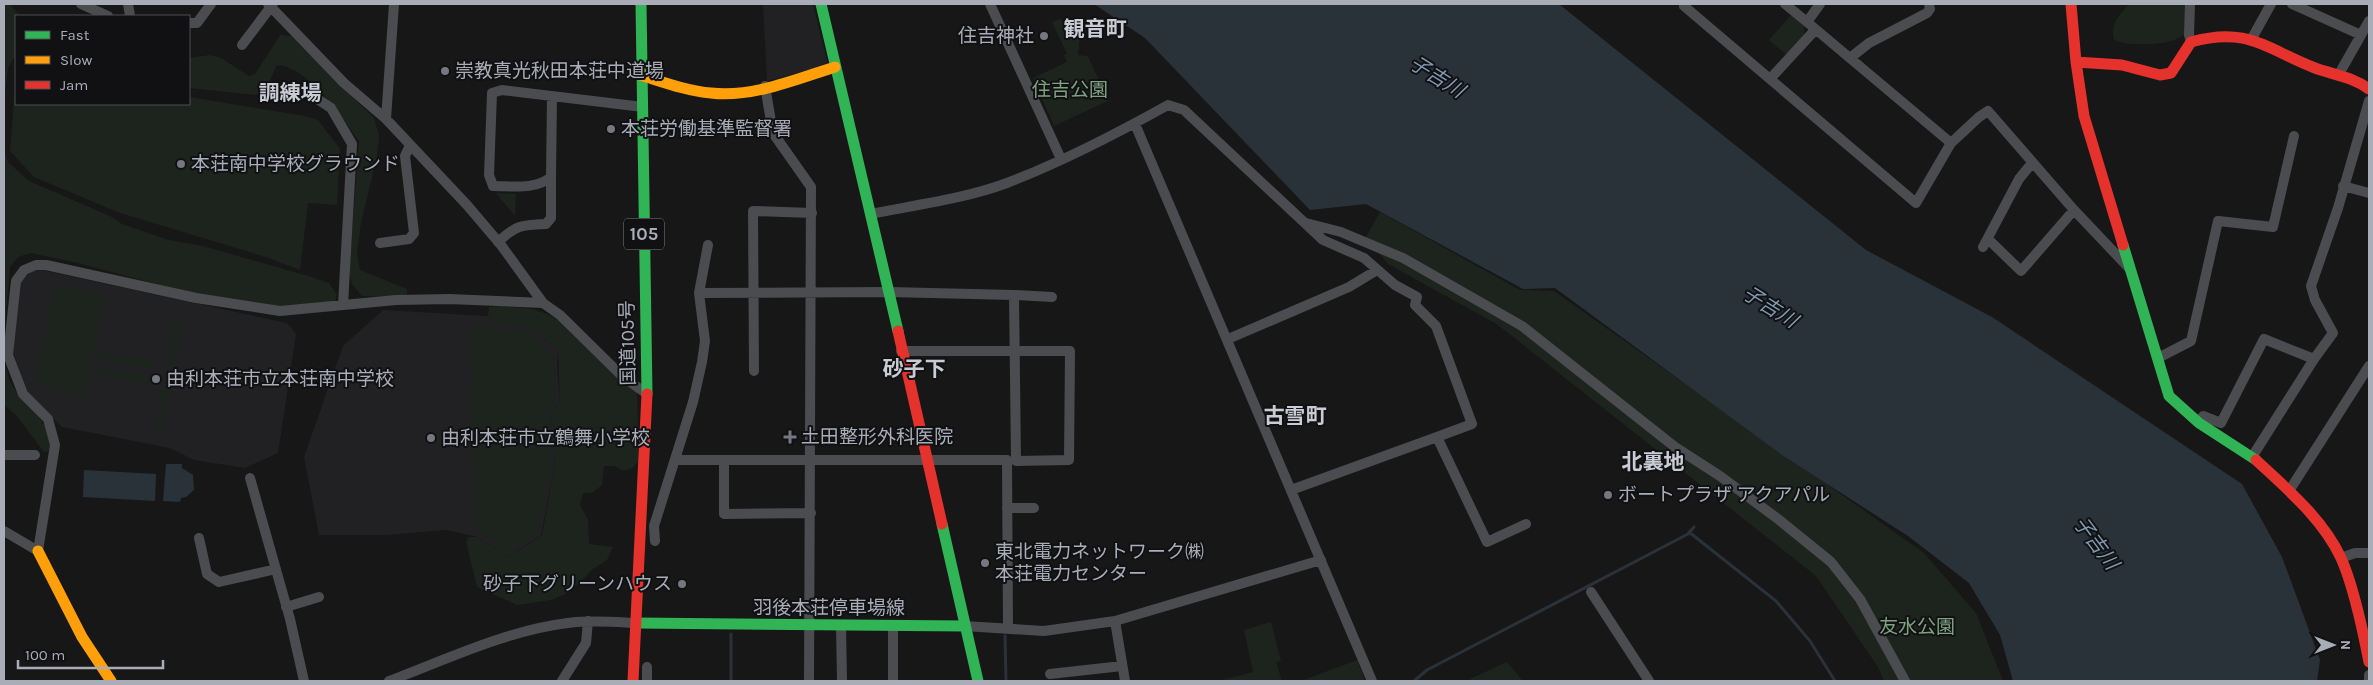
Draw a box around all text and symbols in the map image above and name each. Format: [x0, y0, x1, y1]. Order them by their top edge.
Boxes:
legend [15, 15, 190, 105]
district label: 観音町 [1064, 17, 1127, 41]
place label: 住吉神社 [958, 25, 1034, 47]
text: Fast [60, 26, 90, 44]
marker: 住吉神社 [1038, 30, 1050, 42]
text: Slow [60, 51, 92, 69]
water label: 子吉川 [1405, 51, 1470, 104]
place label: 崇教真光秋田本荘中道場 [455, 60, 664, 82]
marker: 崇教真光秋田本荘中道場 [439, 65, 451, 77]
text: Jam [60, 76, 88, 94]
park label: 住吉公園 [1032, 79, 1108, 101]
district label: 調練場 [259, 81, 322, 105]
place label: 本荘労働基準監督署 [621, 118, 792, 140]
marker: 本荘労働基準監督署 [605, 123, 617, 135]
place label: 本荘南中学校グラウンド [191, 153, 400, 175]
marker: 本荘南中学校グラウンド [175, 158, 187, 170]
road number: 105 [624, 218, 664, 250]
water label: 子吉川 [1738, 281, 1803, 334]
street label: 国道105号 [616, 300, 640, 386]
district label: 砂子下 [883, 357, 946, 381]
place label: 由利本荘市立本荘南中学校 [166, 368, 394, 390]
marker: 由利本荘市立本荘南中学校 [150, 373, 162, 385]
district label: 古雪町 [1264, 404, 1327, 428]
place label: 土田整形外科医院 [801, 426, 953, 448]
place label: 由利本荘市立鶴舞小学校 [441, 427, 650, 449]
marker: 土田整形外科医院 [783, 430, 797, 444]
marker: 由利本荘市立鶴舞小学校 [425, 432, 437, 444]
district label: 北裏地 [1622, 450, 1685, 474]
place label: ボートプラザ アクアパル [1618, 484, 1830, 506]
marker: ボートプラザ アクアパル [1602, 489, 1614, 501]
water label: 子吉川 [2069, 512, 2124, 575]
place label: 東北電力ネットワーク㈱ 本荘電力センター [995, 541, 1204, 585]
marker: 東北電力ネットワーク㈱ 本荘電力センター [979, 557, 991, 569]
place label: 砂子下グリーンハウス [483, 573, 672, 595]
marker: 砂子下グリーンハウス [676, 578, 688, 590]
street label: 羽後本荘停車場線 [753, 597, 905, 619]
park label: 友水公園 [1879, 616, 1955, 638]
north arrow [2308, 620, 2358, 670]
scale bar [18, 638, 162, 670]
text: N [2337, 640, 2354, 650]
text: 100 m [25, 646, 65, 664]

